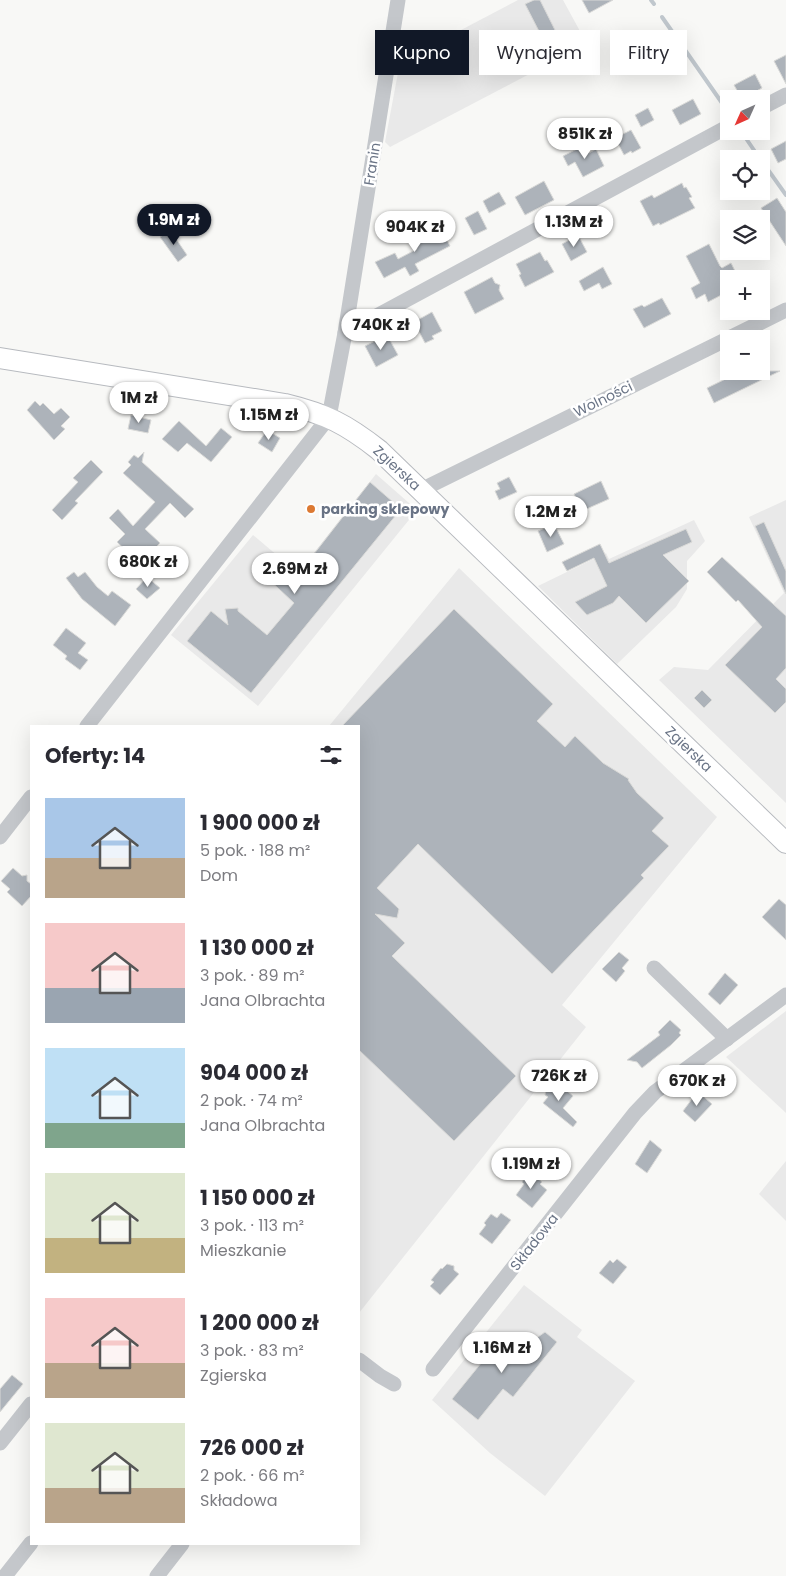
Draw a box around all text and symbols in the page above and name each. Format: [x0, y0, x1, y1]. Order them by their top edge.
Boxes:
chip: Kupno [375, 30, 469, 75]
chip: Wynajem [479, 30, 600, 75]
chip: Filtry [610, 30, 687, 75]
north arrow [720, 90, 770, 140]
map controls [720, 90, 770, 380]
pin: 851K zł [539, 118, 631, 160]
text: 851K zł [558, 122, 612, 145]
street label: Franin [359, 141, 385, 187]
button: locate [720, 150, 770, 200]
pin: 1.9M zł [128, 204, 220, 246]
pin: 1.13M zł [522, 206, 626, 248]
text: 1.9M zł [148, 208, 200, 231]
pin: 904K zł [369, 210, 461, 253]
text: 1.13M zł [545, 210, 603, 233]
button: layers [720, 210, 770, 260]
text: 904K zł [386, 215, 444, 238]
button: + [720, 270, 770, 320]
pin: 740K zł [335, 308, 427, 351]
text: 740K zł [352, 313, 410, 336]
button: − [720, 330, 770, 380]
street label: Wolności [570, 376, 636, 422]
pin: 1M zł [104, 382, 174, 424]
text: 1M zł [120, 386, 158, 409]
pin: 1.15M zł [217, 398, 321, 441]
text: 1.15M zł [240, 403, 298, 426]
street label: Zgierska [369, 441, 425, 495]
pin: 1.2M zł [505, 496, 597, 538]
place label: parking sklepowy [321, 499, 449, 519]
text: 1.2M zł [526, 500, 576, 523]
marker: parking sklepowy [305, 503, 317, 515]
pin: 680K zł [102, 546, 194, 588]
text: 680K zł [119, 550, 177, 573]
pin: 2.69M zł [243, 552, 347, 595]
text: 2.69M zł [263, 557, 327, 580]
street label: Zgierska [661, 722, 717, 776]
text: Oferty: 14 [45, 741, 145, 770]
icon: filters [317, 741, 345, 769]
text: 1 900 000 zł [200, 808, 320, 837]
icon: home [85, 818, 145, 878]
text: 5 pok. · 188 m² [200, 839, 310, 862]
text: Dom [200, 864, 238, 887]
text: 1 130 000 zł [200, 933, 314, 962]
icon: home [85, 943, 145, 1003]
text: 3 pok. · 89 m² [200, 964, 305, 987]
text: Jana Olbrachta [200, 989, 325, 1012]
text: 904 000 zł [200, 1058, 308, 1087]
pin: 726K zł [513, 1060, 605, 1102]
text: 726K zł [531, 1064, 587, 1087]
pin: 670K zł [651, 1064, 743, 1107]
icon: home [85, 1068, 145, 1128]
text: 670K zł [669, 1069, 725, 1092]
text: 2 pok. · 74 m² [200, 1089, 303, 1112]
text: Jana Olbrachta [200, 1114, 325, 1137]
pin: 1.19M zł [479, 1148, 583, 1190]
text: 1.19M zł [502, 1152, 560, 1175]
text: 1 150 000 zł [200, 1183, 315, 1212]
icon: home [85, 1193, 145, 1253]
street label: Składowa [505, 1209, 563, 1275]
text: 3 pok. · 113 m² [200, 1214, 304, 1237]
text: Mieszkanie [200, 1239, 286, 1262]
text: 1 200 000 zł [200, 1308, 319, 1337]
icon: home [85, 1318, 145, 1378]
pin: 1.16M zł [450, 1332, 554, 1374]
text: 1.16M zł [473, 1336, 531, 1359]
text: 3 pok. · 83 m² [200, 1339, 304, 1362]
text: Zgierska [200, 1364, 267, 1387]
text: 726 000 zł [200, 1433, 304, 1462]
icon: home [85, 1443, 145, 1503]
text: 2 pok. · 66 m² [200, 1464, 304, 1487]
text: Składowa [200, 1489, 277, 1512]

